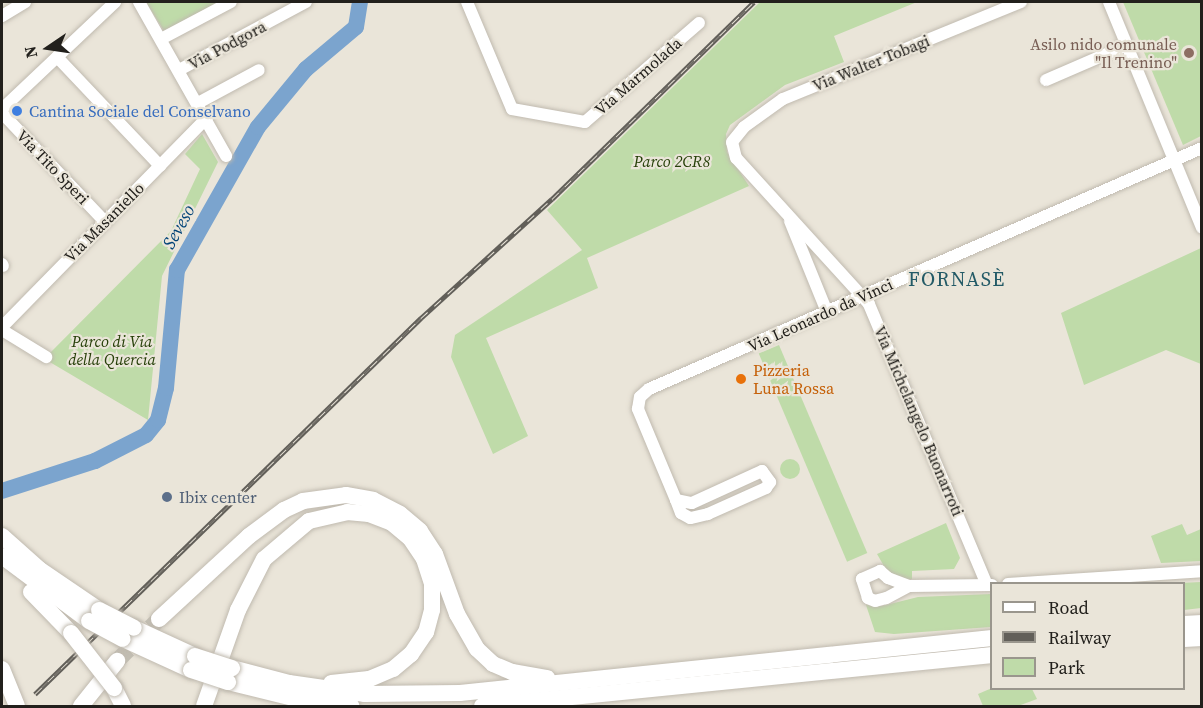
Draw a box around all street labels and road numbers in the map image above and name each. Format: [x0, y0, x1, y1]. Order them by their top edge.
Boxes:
street label: Via Podgora [185, 16, 269, 74]
street label: Via Walter Tobagi [809, 31, 933, 95]
street label: Via Marmolada [591, 33, 685, 119]
street label: Via Tito Speri [13, 126, 93, 208]
street label: Via Masaniello [60, 178, 148, 266]
street label: Via Leonardo da Vinci [744, 274, 896, 356]
street label: Via Michelangelo Buonarroti [870, 323, 968, 519]

